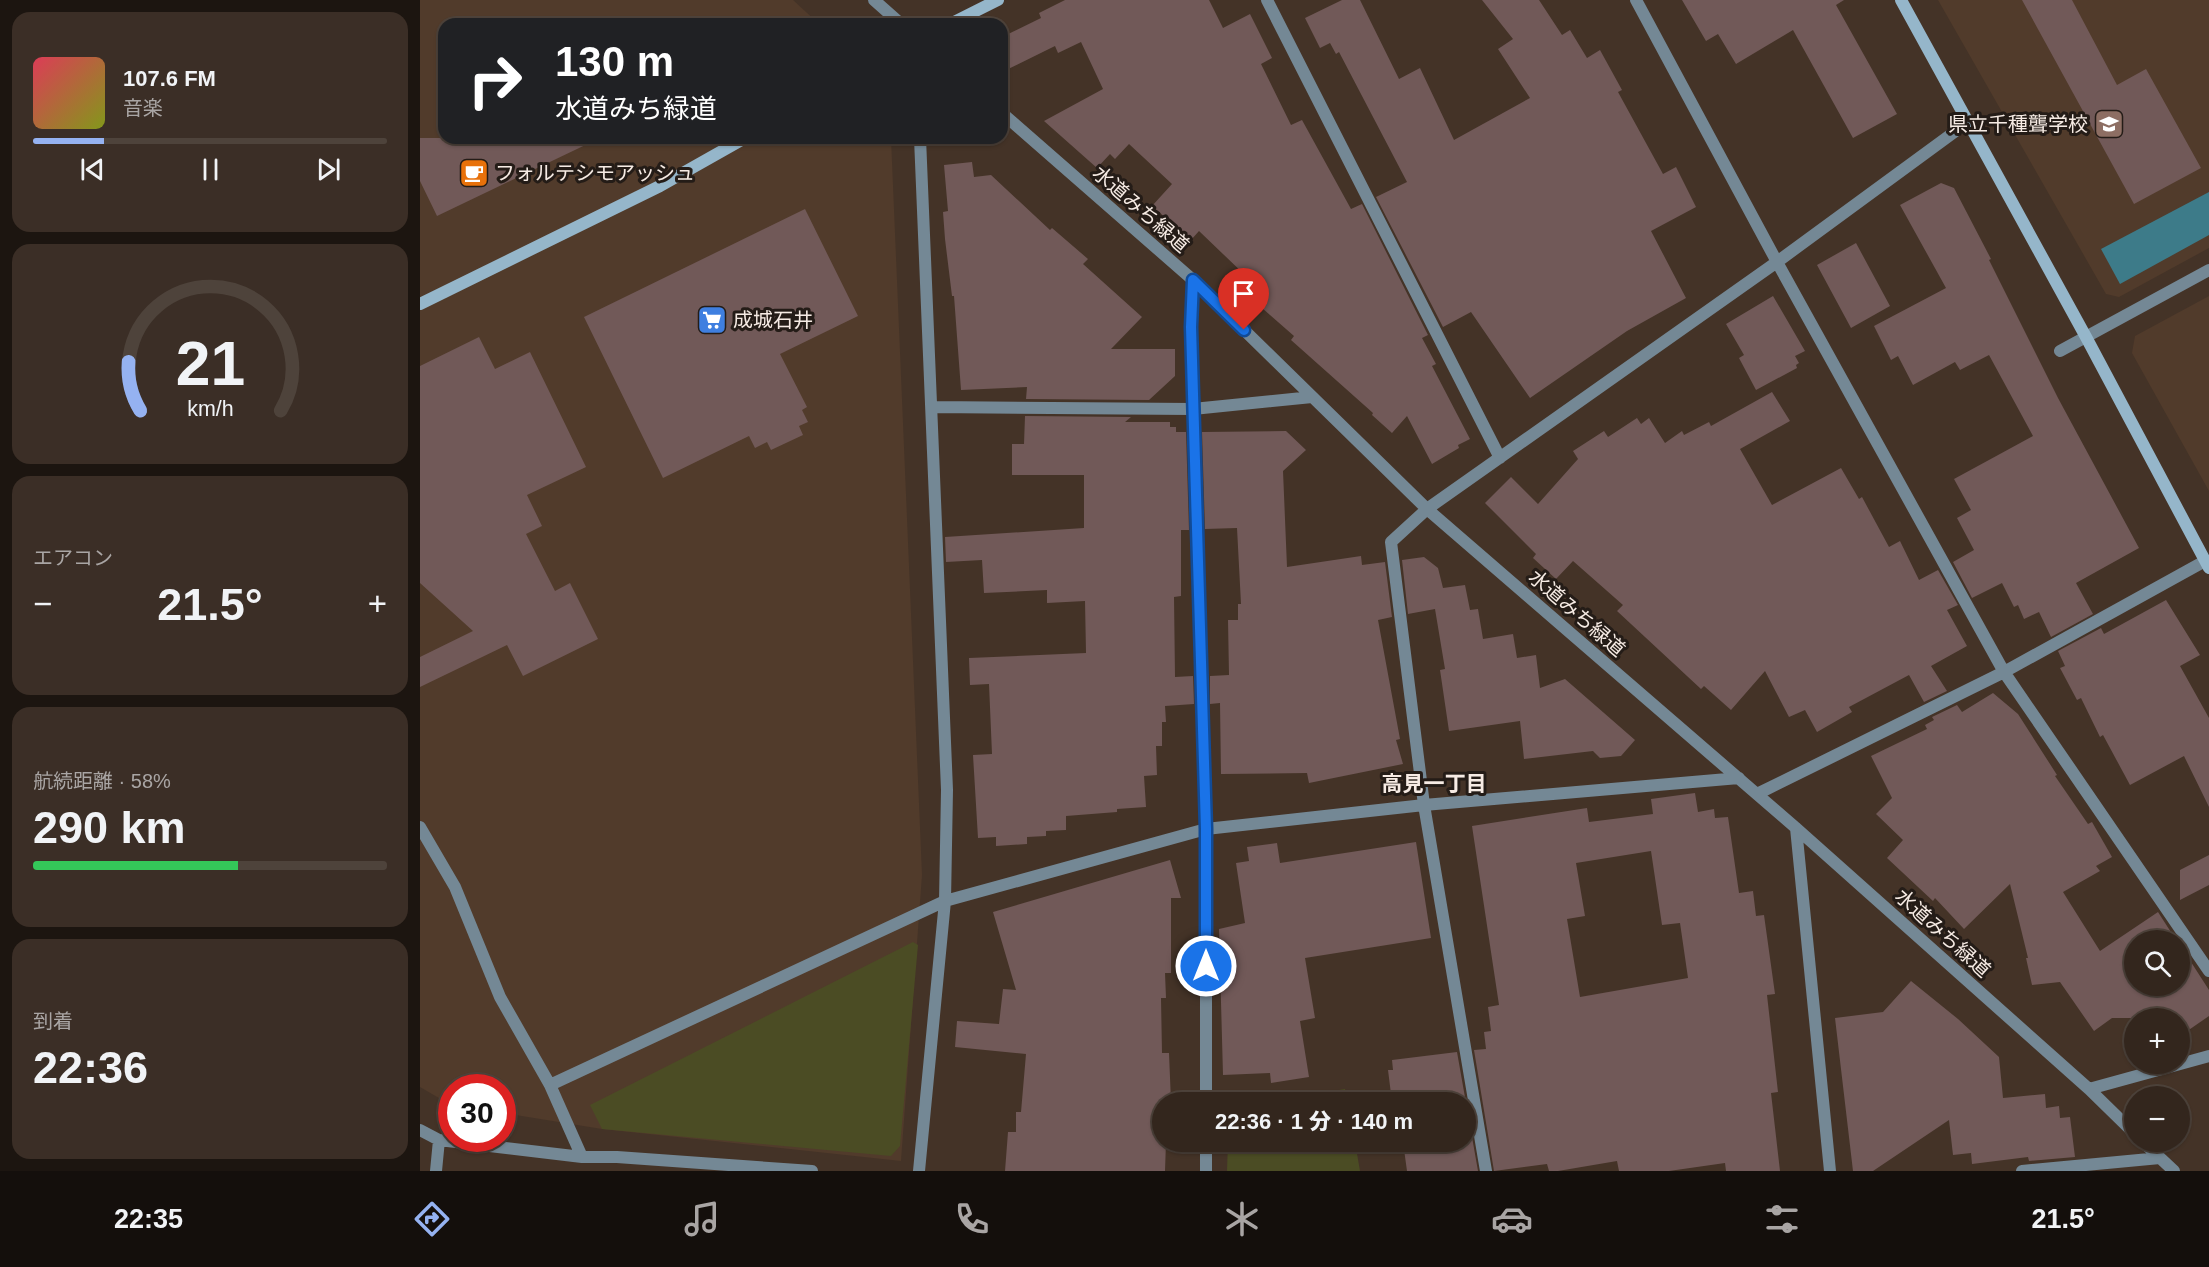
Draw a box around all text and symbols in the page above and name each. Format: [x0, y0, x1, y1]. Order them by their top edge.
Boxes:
text: 130 m [555, 38, 674, 85]
icon: right [456, 42, 534, 120]
text: 107.6 FM [123, 66, 216, 91]
text: 水道みち緑道 [555, 94, 717, 124]
text: 音楽 [123, 97, 163, 119]
school or university icon: 県立千種聾学校 [2093, 108, 2125, 140]
place label: 県立千種聾学校 [1948, 113, 2088, 135]
icon: previous [76, 153, 109, 186]
icon: pause [194, 153, 227, 186]
icon: next [312, 153, 345, 186]
cafe icon: フォルテシモアッシュ [458, 157, 490, 189]
street label: 水道みち緑道 [1089, 161, 1193, 257]
place label: フォルテシモアッシュ [495, 162, 695, 184]
pin [1218, 268, 1269, 330]
icon: arrive [1227, 277, 1260, 310]
supermarket icon: 成城石井 [696, 304, 728, 336]
place label: 成城石井 [733, 309, 813, 331]
text: 21 [175, 329, 245, 398]
text: km/h [187, 397, 233, 421]
text: エアコン [33, 547, 113, 569]
street label: 水道みち緑道 [1525, 565, 1629, 661]
text: 21.5° [157, 579, 263, 630]
text: − [33, 585, 52, 622]
text: + [368, 585, 387, 622]
text: 航続距離 · 58% [33, 770, 171, 792]
district label: 高見一丁目 [1382, 772, 1487, 795]
text: 290 km [33, 802, 186, 853]
street label: 水道みち緑道 [1891, 885, 1995, 981]
map controls [2124, 930, 2190, 1152]
button: search [2124, 930, 2190, 996]
position arrow [1174, 934, 1238, 998]
button: + [2124, 1008, 2190, 1074]
text: 到着 [33, 1010, 73, 1032]
text: 22:36 [33, 1042, 148, 1093]
speed limit sign: 30 [438, 1074, 516, 1152]
button: − [2124, 1086, 2190, 1152]
text: 22:36 · 1 分 · 140 m [1215, 1109, 1413, 1134]
icon: directions [411, 1198, 453, 1240]
icon: music [681, 1198, 723, 1240]
icon: phone [951, 1198, 993, 1240]
icon: climate [1221, 1198, 1263, 1240]
icon: car [1491, 1198, 1533, 1240]
icon: filters [1761, 1198, 1803, 1240]
text: 22:35 [114, 1204, 183, 1234]
text: 21.5° [2032, 1204, 2095, 1234]

